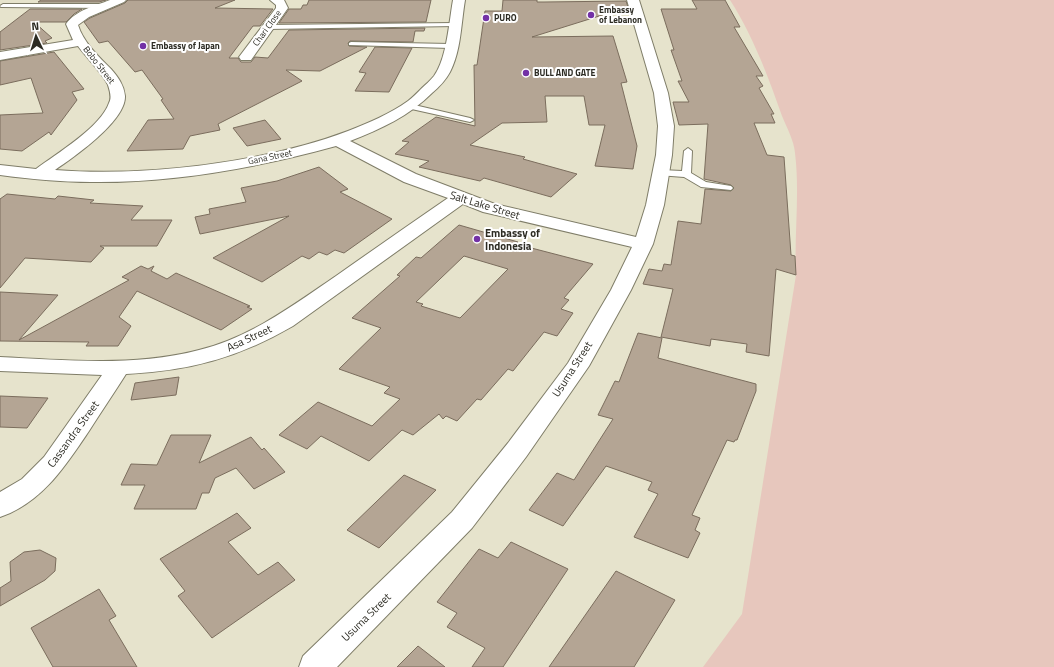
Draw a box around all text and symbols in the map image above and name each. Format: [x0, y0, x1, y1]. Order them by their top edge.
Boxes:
place label: Embassy of Lebanon [599, 3, 642, 26]
street label: Chari Close [249, 7, 284, 48]
marker: Embassy of Lebanon [586, 10, 596, 20]
place label: PURO [494, 11, 517, 24]
marker: PURO [481, 13, 491, 23]
north arrow [16, 16, 56, 56]
text: N [31, 18, 40, 34]
place label: Embassy of Japan [151, 39, 220, 52]
marker: Embassy of Japan [138, 41, 148, 51]
street label: Bobo Street [80, 43, 119, 87]
place label: BULL AND GATE [534, 66, 596, 79]
marker: BULL AND GATE [521, 68, 531, 78]
street label: Gana Street [247, 145, 294, 168]
street label: Salt Lake Street [448, 187, 522, 223]
place label: Embassy of Indonesia [485, 225, 540, 254]
marker: Embassy of Indonesia [472, 234, 482, 244]
street label: Asa Street [224, 321, 274, 355]
street label: Usuma Street [548, 338, 596, 400]
street label: Cassandra Street [43, 397, 103, 471]
street label: Usuma Street [338, 589, 394, 645]

